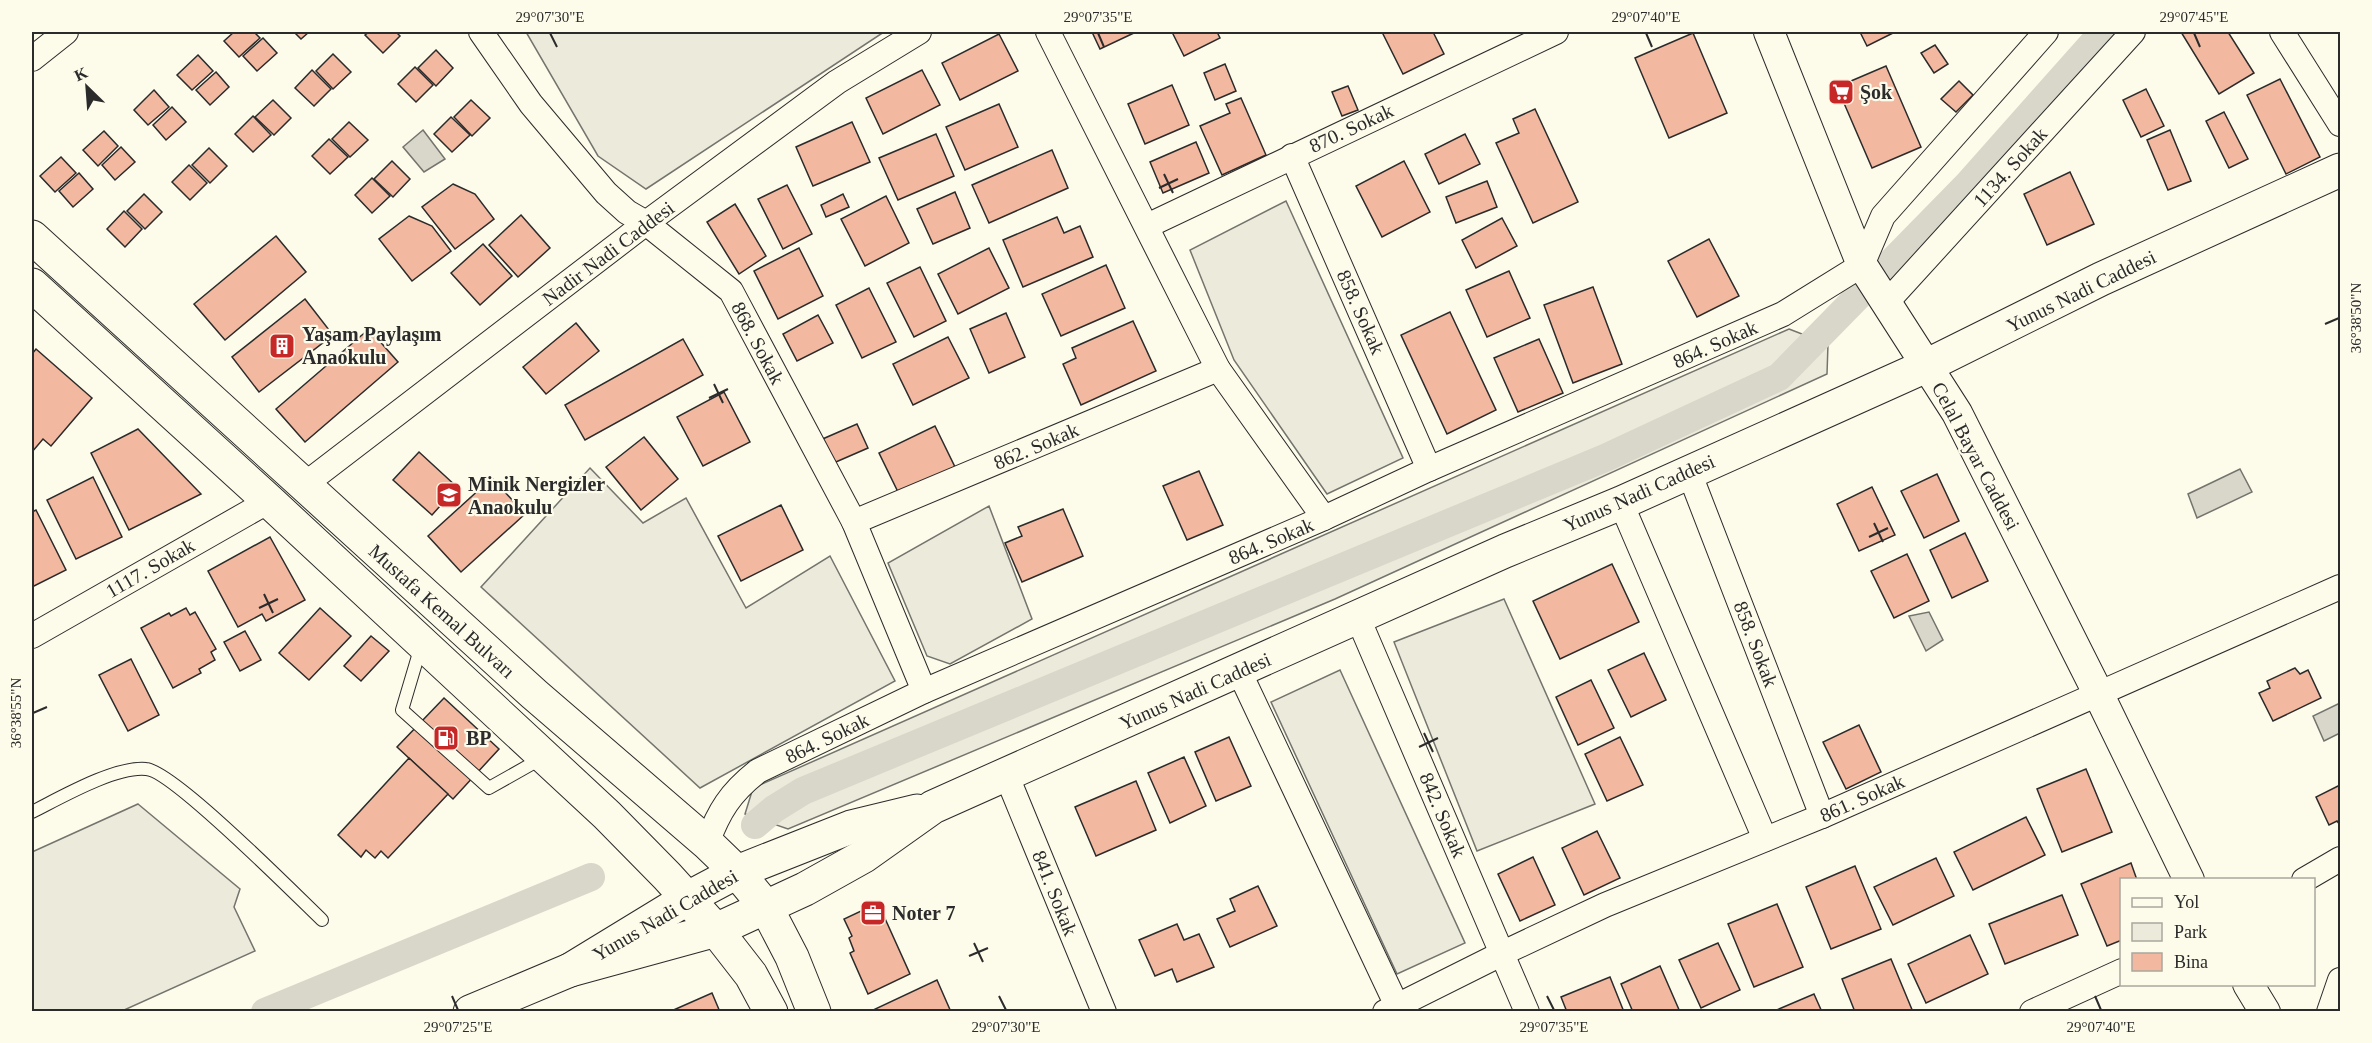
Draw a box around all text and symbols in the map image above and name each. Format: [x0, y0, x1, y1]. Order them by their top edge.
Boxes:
text: 29°07'30"E [516, 9, 585, 25]
text: 29°07'35"E [1064, 9, 1133, 25]
text: 29°07'40"E [1612, 9, 1681, 25]
text: 29°07'45"E [2160, 9, 2229, 25]
north arrow [57, 57, 117, 117]
text: K [72, 63, 91, 84]
supermarket icon: Şok [1826, 77, 1856, 107]
place label: Şok [1860, 81, 1893, 104]
street label: 870. Sokak [1306, 99, 1396, 157]
street label: 1134. Sokak [1969, 123, 2051, 211]
street label: Nadir Nadi Caddesi [538, 196, 678, 310]
street label: Yunus Nadi Caddesi [2003, 245, 2160, 337]
street label: 858. Sokak [1333, 266, 1389, 358]
text: 36°38'50"N [2348, 283, 2364, 353]
street label: 868. Sokak [727, 298, 789, 388]
street label: 864. Sokak [1669, 316, 1761, 372]
place label: Yaşam Paylaşım Anaokulu [302, 323, 442, 368]
building icon: Yaşam Paylaşım Anaokulu [267, 331, 297, 361]
street label: Celal Bayar Caddesi [1927, 378, 2025, 535]
street label: 862. Sokak [990, 418, 1082, 474]
street label: Yunus Nadi Caddesi [1560, 450, 1718, 536]
place label: Minik Nergizler Anaokulu [468, 473, 605, 518]
school or university icon: Minik Nergizler Anaokulu [434, 480, 464, 510]
street label: 864. Sokak [1225, 513, 1317, 569]
street label: 1117. Sokak [102, 534, 198, 602]
street label: Mustafa Kemal Bulvarı [364, 540, 520, 683]
street label: 858. Sokak [1730, 598, 1782, 690]
street label: Yunus Nadi Caddesi [1116, 648, 1274, 734]
text: 36°38'55"N [8, 678, 24, 748]
street label: 864. Sokak [782, 708, 872, 768]
fuel station icon: BP [431, 723, 461, 753]
place label: BP [466, 727, 492, 749]
street label: 842. Sokak [1415, 769, 1471, 861]
street label: 861. Sokak [1816, 770, 1908, 826]
street label: 841. Sokak [1028, 847, 1082, 939]
street label: Yunus Nadi Caddesi [589, 864, 742, 965]
legend [2120, 878, 2315, 986]
text: Yol [2174, 892, 2199, 912]
office icon: Noter 7 [858, 898, 888, 928]
place label: Noter 7 [892, 902, 956, 924]
text: Park [2174, 922, 2207, 942]
text: Bina [2174, 952, 2208, 972]
text: 29°07'25"E [424, 1019, 493, 1035]
text: 29°07'30"E [972, 1019, 1041, 1035]
text: 29°07'35"E [1520, 1019, 1589, 1035]
text: 29°07'40"E [2067, 1019, 2136, 1035]

